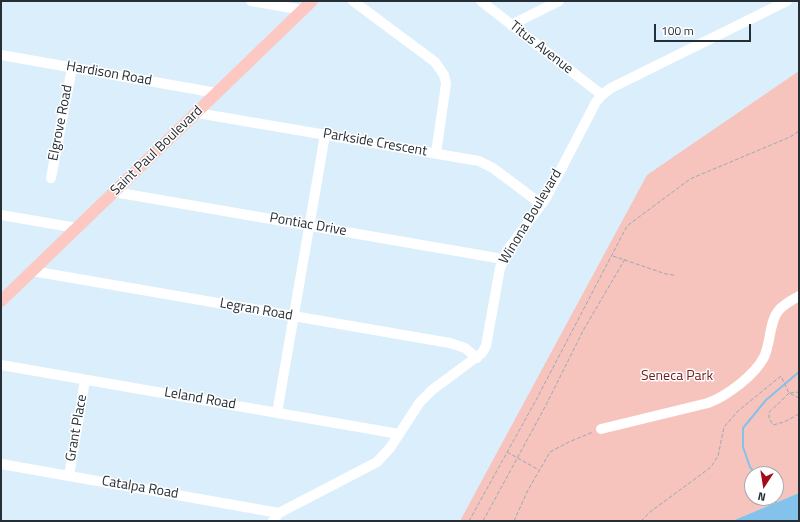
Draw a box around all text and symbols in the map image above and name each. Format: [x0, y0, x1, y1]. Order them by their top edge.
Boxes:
scale bar [656, 16, 753, 42]
street label: Titus Avenue [506, 18, 576, 78]
text: 100 m [661, 21, 694, 40]
street label: Hardison Road [65, 58, 153, 90]
street label: Elgrove Road [45, 84, 77, 162]
street label: Saint Paul Boulevard [107, 103, 207, 199]
street label: Parkside Crescent [322, 126, 428, 160]
street label: Winona Boulevard [496, 167, 566, 267]
street label: Pontiac Drive [268, 210, 348, 240]
street label: Legran Road [218, 295, 294, 325]
park label: Seneca Park [641, 369, 713, 385]
street label: Leland Road [163, 384, 237, 414]
street label: Grant Place [63, 393, 91, 463]
north arrow [744, 466, 784, 506]
street label: Catalpa Road [100, 473, 180, 503]
text: N [756, 488, 767, 505]

